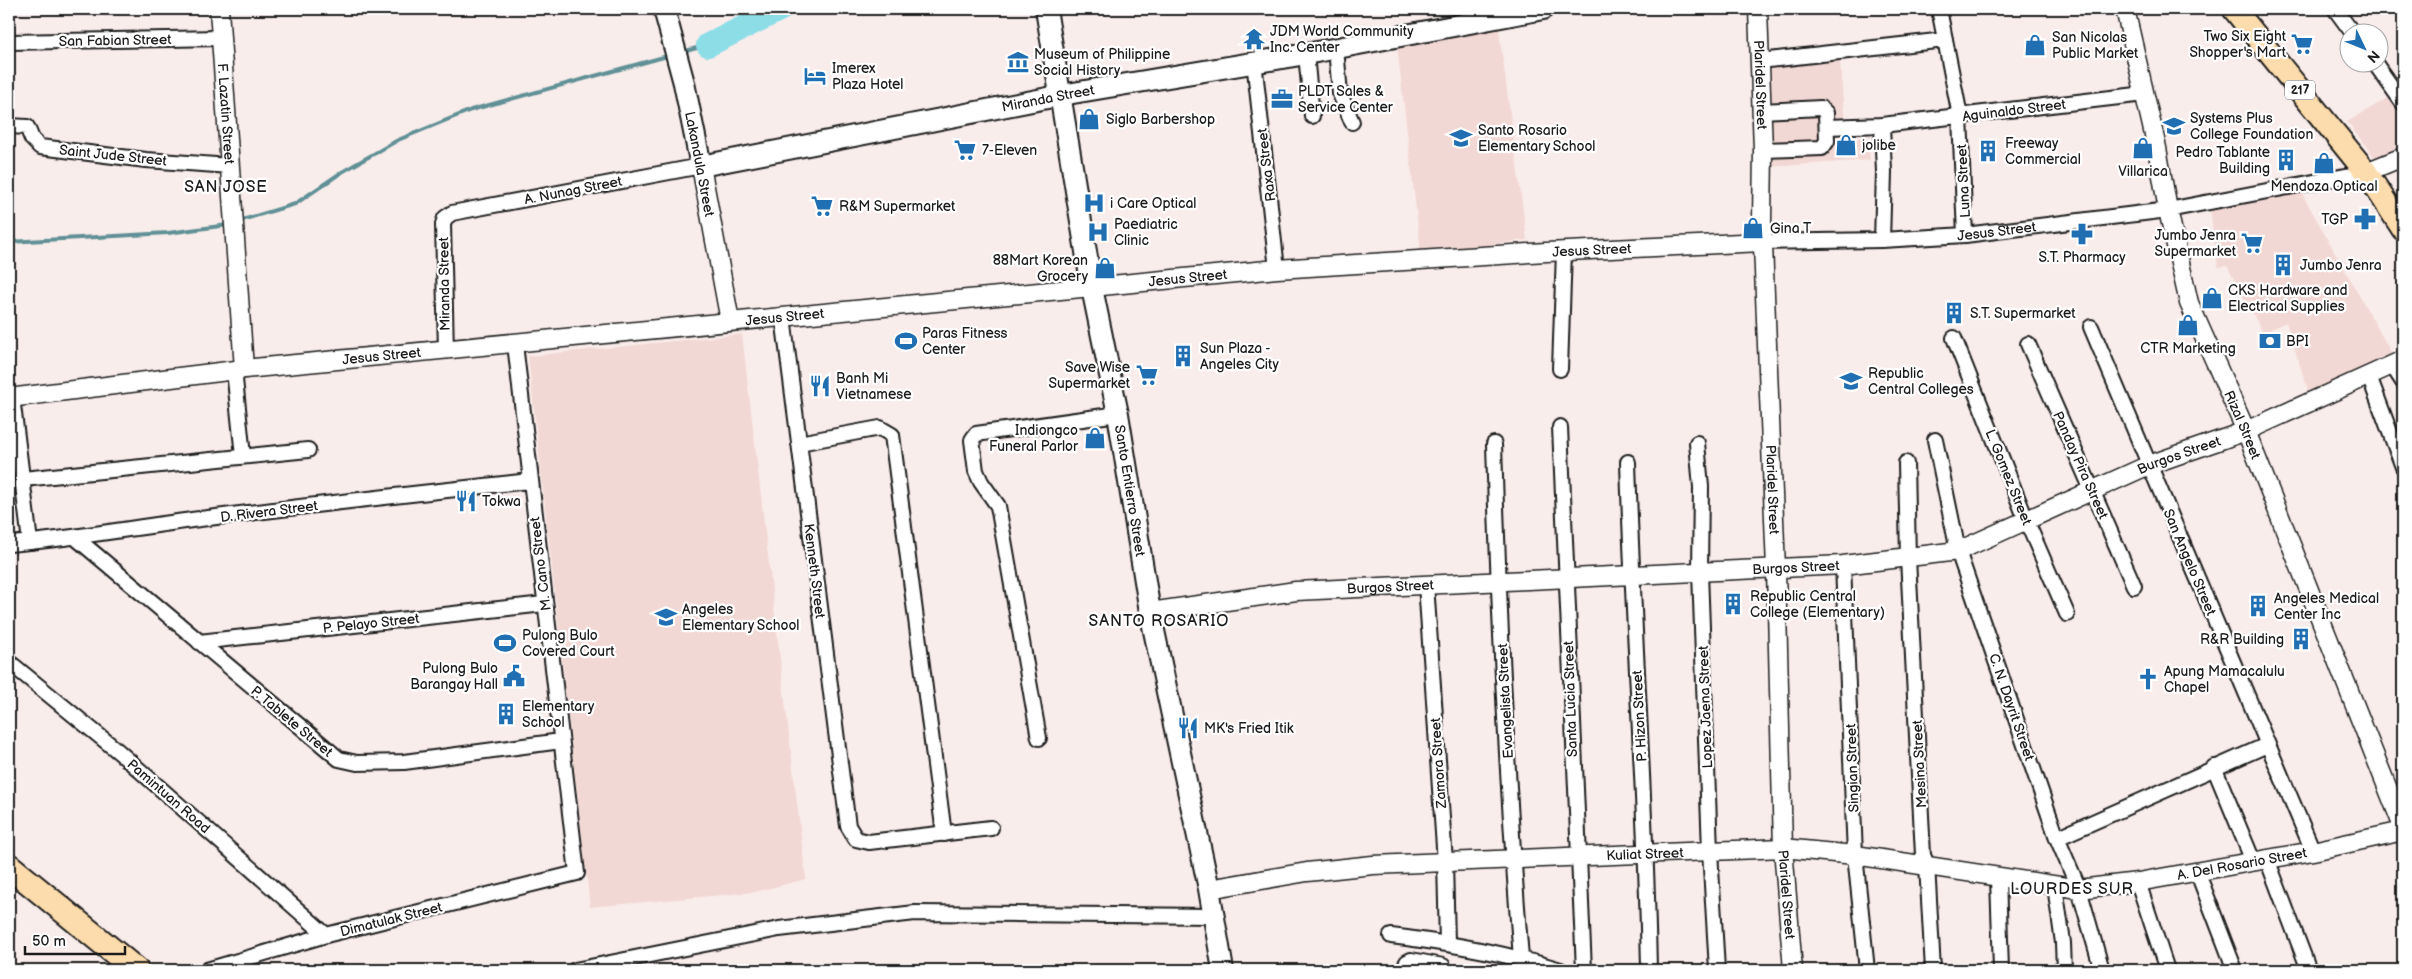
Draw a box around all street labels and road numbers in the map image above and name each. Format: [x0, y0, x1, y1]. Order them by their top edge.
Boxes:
street label: San Fabian Street [58, 31, 172, 50]
street label: Plaridel Street [1750, 40, 1770, 131]
street label: F. Lazatin Street [214, 63, 238, 166]
road number: 217 [2285, 80, 2315, 100]
street label: Miranda Street [1000, 81, 1096, 116]
street label: Aguinaldo Street [1961, 96, 2067, 125]
street label: Lakandula Street [681, 110, 718, 219]
street label: Raxa Street [1253, 127, 1279, 203]
street label: Saint Jude Street [58, 141, 168, 170]
street label: Luna Street [1953, 143, 1974, 218]
street label: A. Nunag Street [523, 173, 624, 208]
street label: Jesus Street [1957, 218, 2038, 244]
street label: Miranda Street [435, 236, 454, 331]
street label: Jesus Street [1552, 240, 1632, 261]
street label: Jesus Street [1148, 266, 1229, 290]
street label: Jesus Street [745, 305, 826, 329]
street label: Jesus Street [341, 344, 422, 368]
street label: Rizal Street [2220, 388, 2265, 462]
street label: Panday Pira Street [2049, 409, 2112, 522]
street label: Santo Entierro Street [1111, 424, 1149, 558]
street label: L. Gomez Street [1982, 427, 2036, 528]
street label: Burgos Street [2135, 432, 2224, 478]
street label: Plaridel Street [1762, 445, 1783, 536]
street label: D. Rivera Street [219, 497, 319, 526]
street label: San Angelo Street [2159, 506, 2220, 619]
street label: M. Cano Street [526, 515, 555, 612]
street label: Kenneth Street [800, 523, 829, 620]
street label: Burgos Street [1752, 557, 1841, 578]
street label: Burgos Street [1346, 576, 1435, 598]
street label: P. Pelayo Street [322, 610, 421, 637]
street label: Santa Lucia Street [1560, 640, 1581, 757]
street label: Evangelista Street [1494, 642, 1517, 759]
street label: Lopez Jaena Street [1695, 645, 1716, 769]
street label: C. N. Dayrit Street [1985, 651, 2038, 764]
street label: P. Hizon Street [1629, 669, 1650, 762]
street label: P. Tablete Street [247, 682, 337, 761]
street label: Zamora Street [1427, 716, 1450, 810]
street label: Mesina Street [1909, 719, 1930, 809]
street label: Singian Street [1842, 723, 1863, 813]
street label: Pamintuan Road [124, 756, 214, 837]
street label: Kuliat Street [1606, 844, 1685, 864]
street label: A. Del Rosario Street [2176, 844, 2309, 884]
street label: Plaridel Street [1774, 849, 1798, 940]
street label: Dimatulak Street [338, 898, 445, 940]

